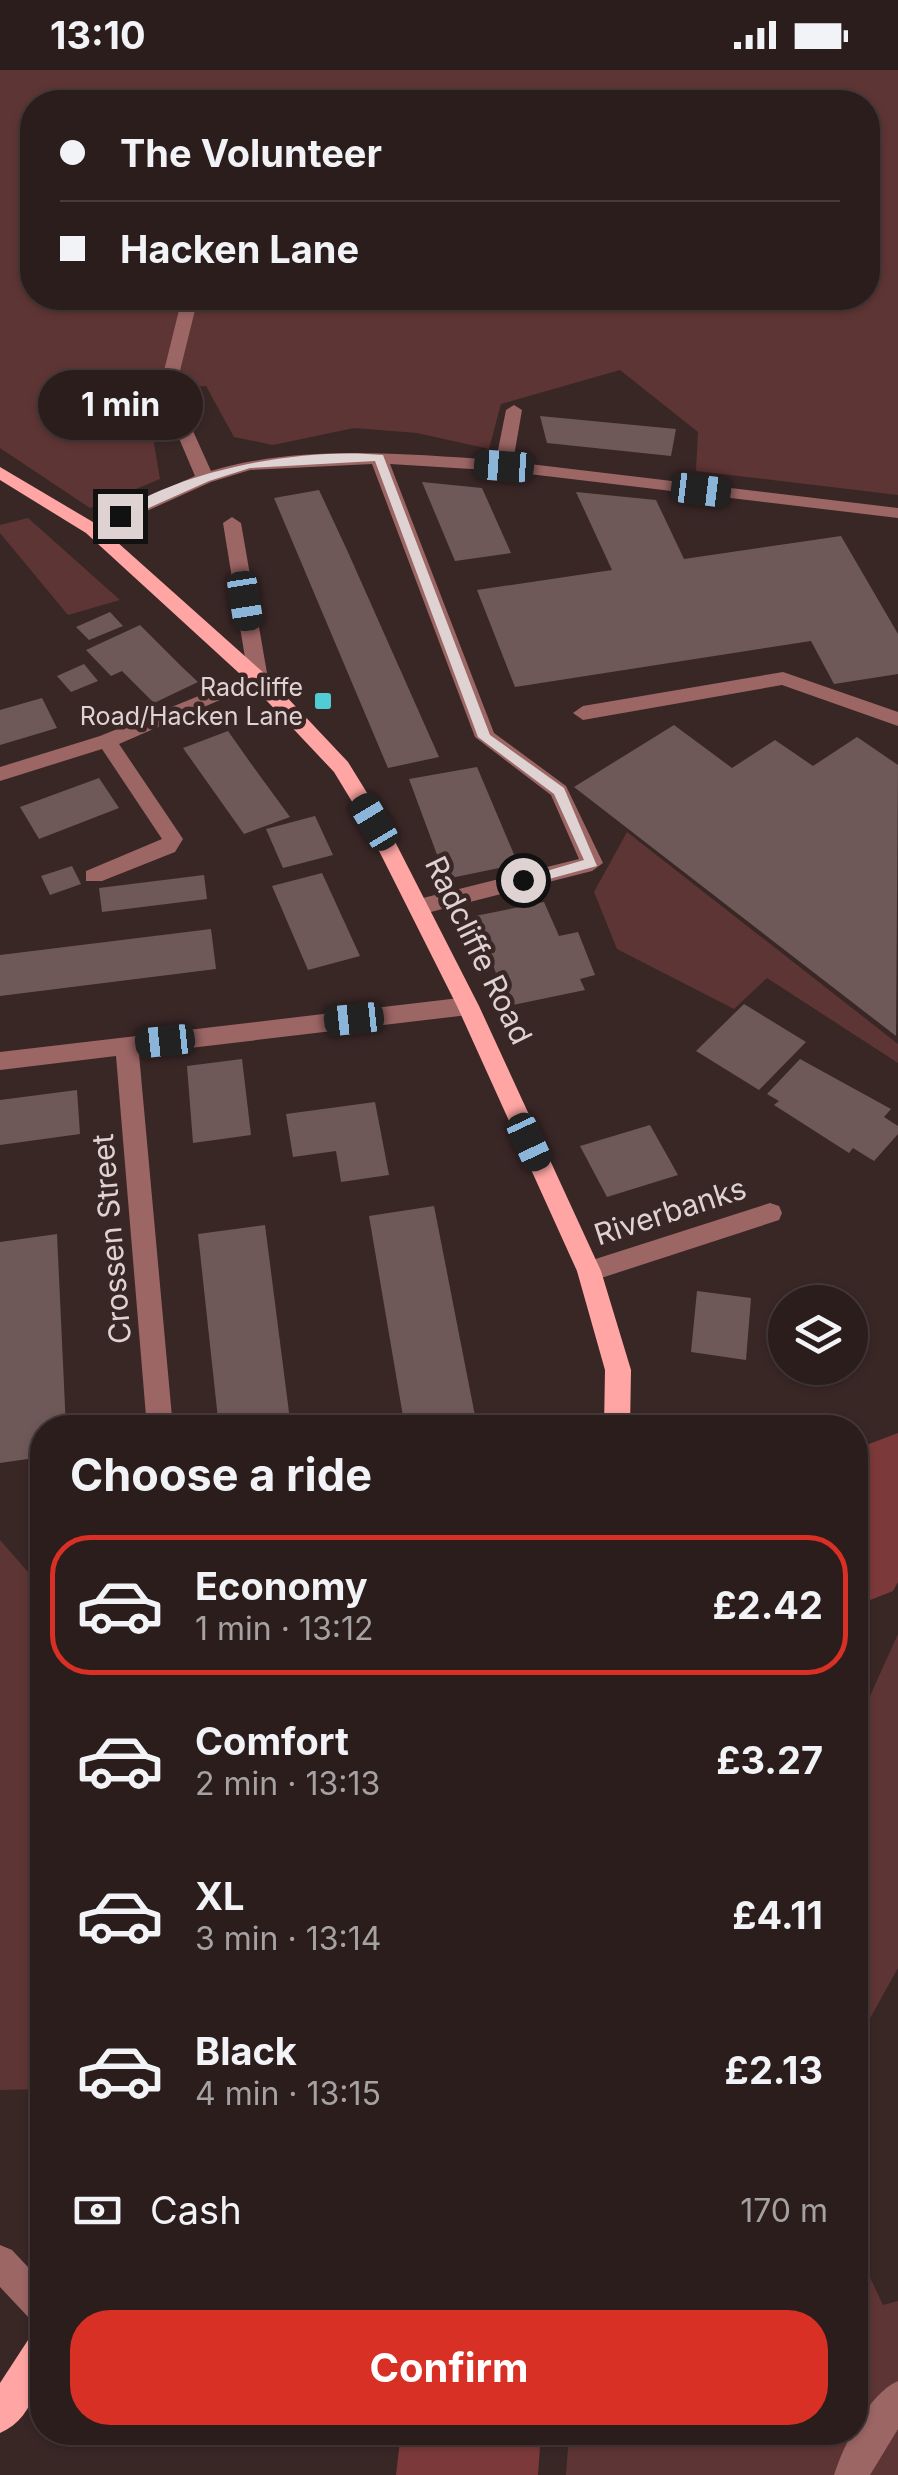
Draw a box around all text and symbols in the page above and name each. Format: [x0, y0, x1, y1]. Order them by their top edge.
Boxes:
text: 13:10 [50, 12, 146, 58]
text: The Volunteer [120, 130, 382, 176]
text: Hacken Lane [120, 226, 359, 272]
callout: 1 min [38, 371, 202, 441]
text: 1 min [81, 385, 160, 424]
car [473, 449, 535, 483]
car [669, 471, 733, 509]
route end [98, 494, 143, 539]
car [225, 569, 265, 633]
place label: Radcliffe Road/Hacken Lane [80, 672, 303, 731]
marker: Radcliffe Road/Hacken Lane [312, 690, 334, 712]
car [346, 789, 402, 855]
street label: Radcliffe Road [418, 850, 540, 1050]
route start [501, 858, 546, 903]
car [323, 1001, 385, 1037]
car [134, 1023, 196, 1059]
car [503, 1108, 555, 1176]
street label: Crossen Street [84, 1132, 138, 1346]
street label: Riverbanks [589, 1170, 751, 1252]
map controls [768, 1285, 868, 1385]
button: layers [768, 1285, 868, 1385]
text: Choose a ride [70, 1447, 372, 1502]
icon: car [75, 1560, 165, 1650]
text: Economy [195, 1563, 368, 1609]
text: £2.42 [712, 1582, 823, 1628]
text: 1 min · 13:12 [195, 1609, 373, 1648]
icon: car [75, 1715, 165, 1805]
text: Comfort [195, 1718, 349, 1764]
text: £3.27 [716, 1737, 823, 1783]
text: 2 min · 13:13 [195, 1764, 380, 1803]
icon: car [75, 1870, 165, 1960]
text: XL [195, 1873, 245, 1919]
text: £4.11 [732, 1892, 823, 1938]
text: 3 min · 13:14 [195, 1919, 381, 1958]
icon: car [75, 2025, 165, 2115]
text: Black [195, 2028, 297, 2074]
text: £2.13 [725, 2047, 823, 2093]
text: 4 min · 13:15 [195, 2074, 381, 2113]
icon: cash [70, 2183, 125, 2238]
text: Cash [150, 2187, 242, 2233]
text: 170 m [740, 2191, 828, 2230]
button: Confirm [70, 2310, 828, 2425]

